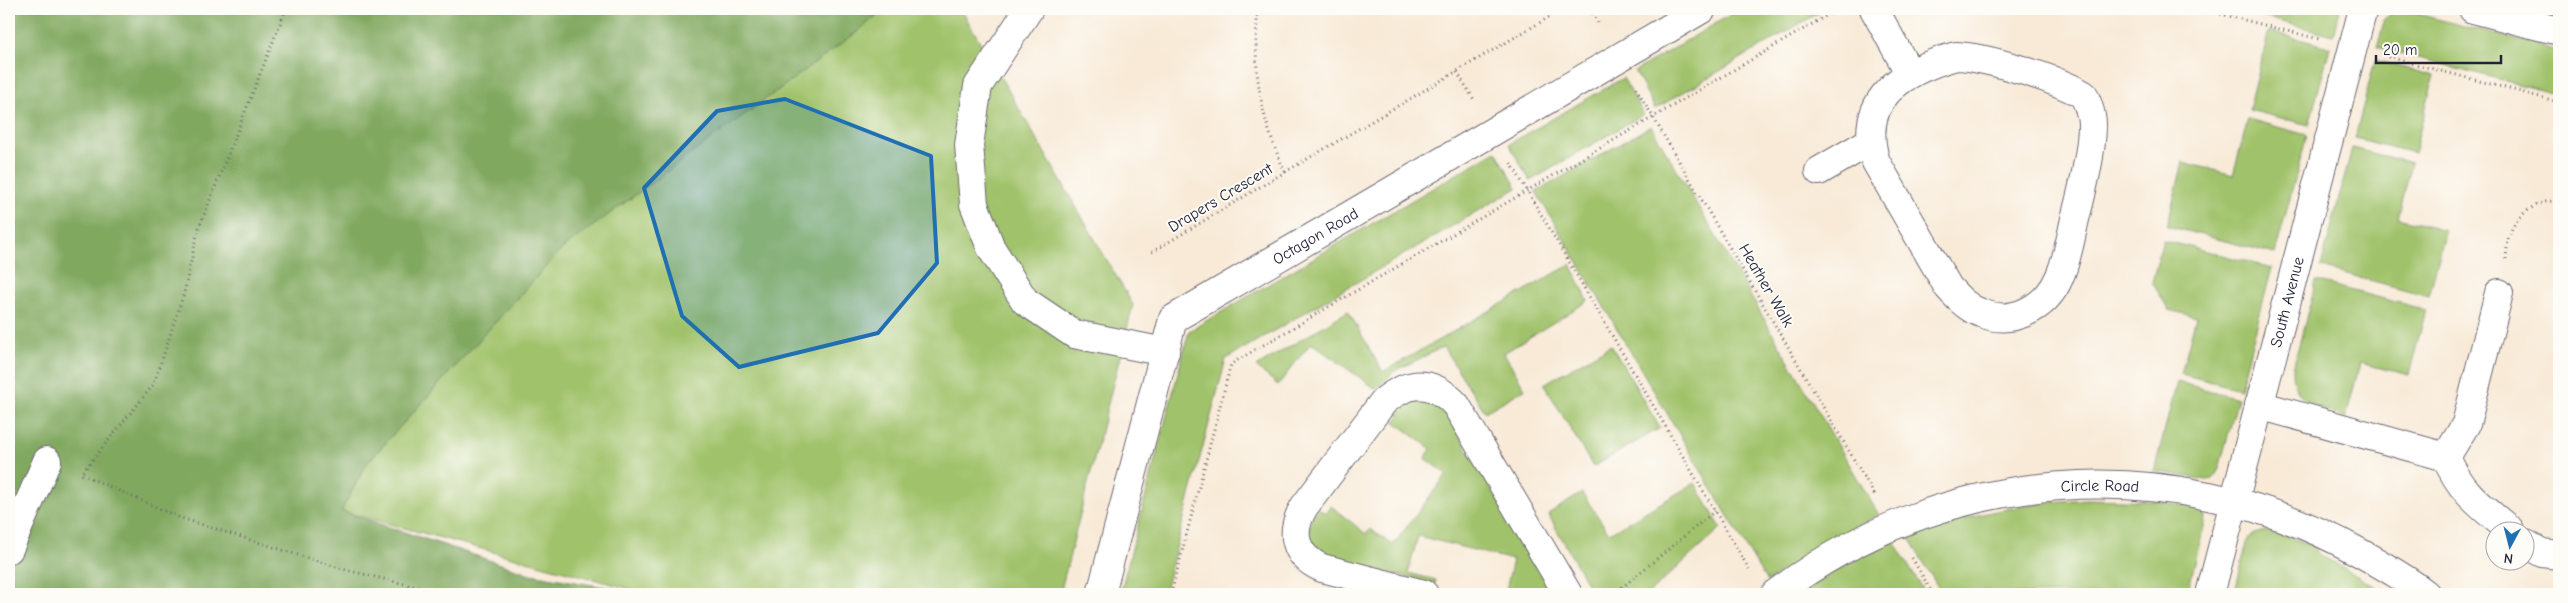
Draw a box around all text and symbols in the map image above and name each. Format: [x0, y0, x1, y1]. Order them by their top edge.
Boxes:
scale bar [2376, 32, 2500, 64]
text: 20 m [2383, 41, 2417, 59]
street label: Drapers Crescent [1165, 159, 1276, 236]
street label: Octagon Road [1270, 205, 1362, 269]
street label: Heather Walk [1735, 241, 1797, 330]
street label: South Avenue [2267, 255, 2308, 349]
street label: Circle Road [2060, 477, 2140, 496]
north arrow [2486, 520, 2536, 570]
text: N [2503, 549, 2514, 567]

